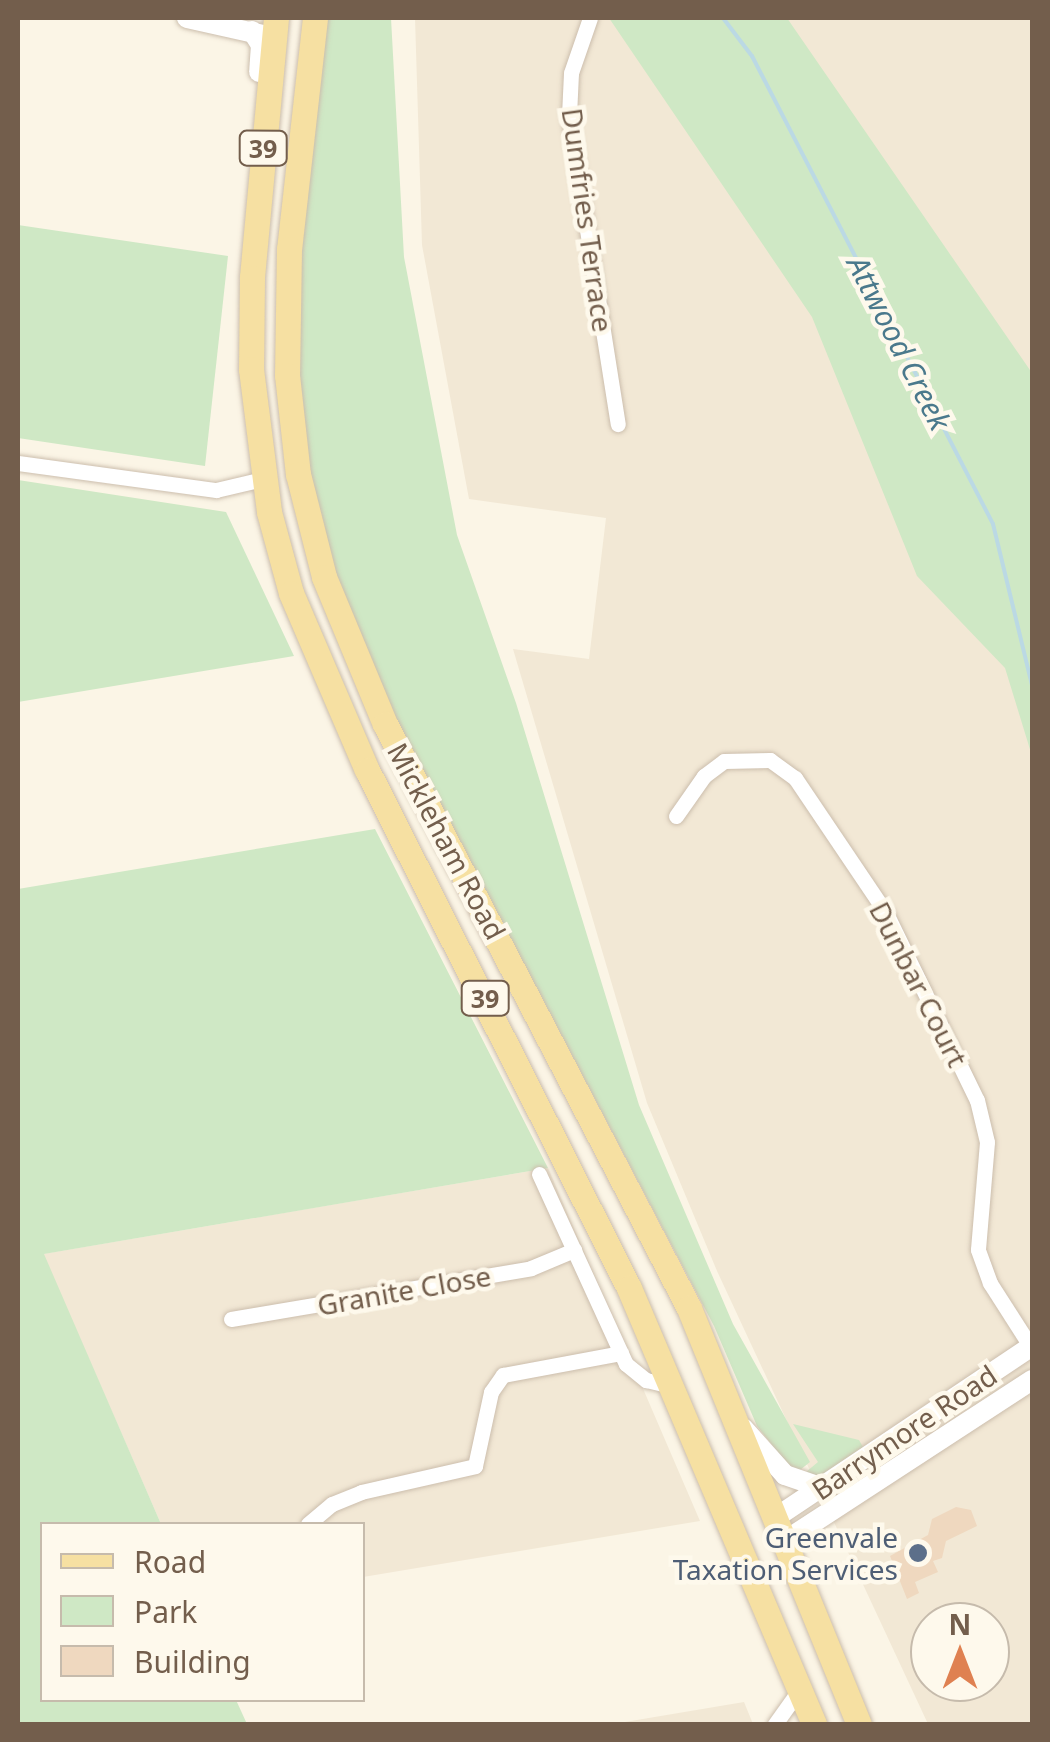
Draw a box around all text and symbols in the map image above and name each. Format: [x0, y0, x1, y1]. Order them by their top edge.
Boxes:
street label: Dumfries Terrace [556, 106, 620, 334]
road number: 39 [238, 128, 288, 168]
water label: Attwood Creek [840, 250, 958, 436]
street label: Mickleham Road [381, 737, 513, 945]
street label: Dunbar Court [863, 896, 975, 1072]
road number: 39 [460, 978, 510, 1018]
street label: Granite Close [314, 1258, 494, 1322]
street label: Barrymore Road [805, 1358, 1003, 1506]
place label: Greenvale Taxation Services [673, 1520, 898, 1586]
legend [40, 1522, 365, 1702]
text: Road [134, 1541, 206, 1582]
marker: Greenvale Taxation Services [907, 1542, 929, 1564]
text: Park [134, 1591, 197, 1632]
north arrow [910, 1602, 1010, 1702]
text: N [949, 1605, 971, 1643]
text: Building [134, 1641, 251, 1682]

